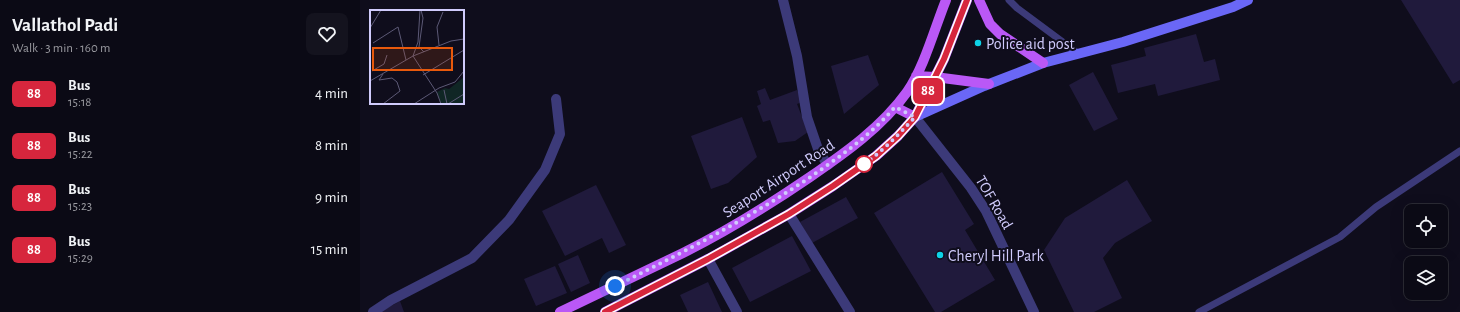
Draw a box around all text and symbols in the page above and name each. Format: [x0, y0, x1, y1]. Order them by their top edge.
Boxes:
inset map [370, 10, 464, 104]
button: heart [306, 13, 348, 55]
text: Vallathol Padi [12, 16, 118, 35]
place label: Police aid post [986, 36, 1075, 52]
marker: Police aid post [973, 38, 983, 48]
text: Walk · 3 min · 160 m [12, 42, 110, 55]
text: Bus [68, 78, 90, 93]
line badge: 88 [910, 78, 946, 104]
text: 88 [921, 84, 935, 98]
text: 4 min [315, 86, 348, 101]
text: 88 [27, 87, 41, 101]
text: 15:18 [68, 96, 92, 109]
text: Bus [68, 130, 90, 145]
street label: Seaport Airport Road [720, 137, 837, 221]
text: 8 min [315, 138, 348, 153]
text: 88 [27, 139, 41, 153]
text: 15:22 [68, 148, 93, 161]
unlabelled marker [855, 155, 873, 173]
street label: TOF Road [973, 173, 1016, 232]
text: Bus [68, 182, 90, 197]
text: 9 min [315, 190, 348, 205]
text: 88 [27, 191, 41, 205]
text: 15:23 [68, 200, 92, 213]
map controls [1404, 204, 1448, 300]
button: locate [1404, 204, 1448, 248]
text: Bus [68, 234, 90, 249]
text: 15 min [311, 242, 348, 257]
text: 88 [27, 243, 41, 257]
place label: Cheryl Hill Park [948, 248, 1044, 265]
marker: Cheryl Hill Park [935, 250, 945, 260]
text: 15:29 [68, 252, 93, 265]
button: layers [1404, 256, 1448, 300]
your location [605, 276, 625, 296]

